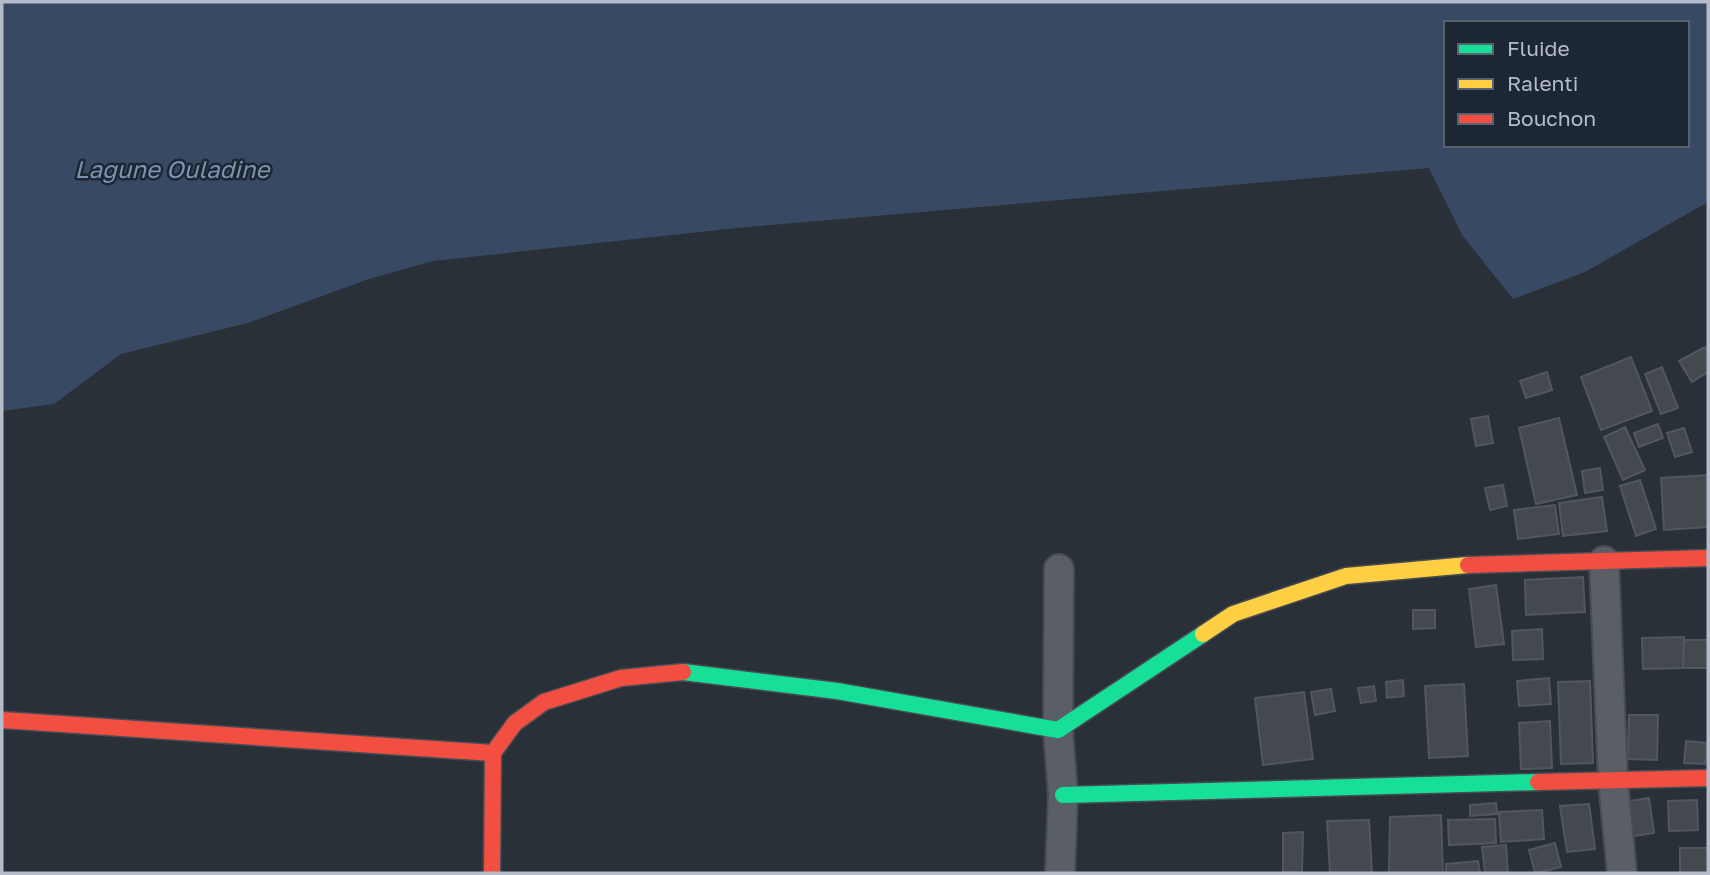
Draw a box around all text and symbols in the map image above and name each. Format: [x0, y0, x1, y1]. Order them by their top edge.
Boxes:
legend [1444, 21, 1689, 147]
text: Fluide [1507, 35, 1570, 61]
text: Ralenti [1507, 70, 1578, 96]
text: Bouchon [1507, 105, 1596, 131]
water label: Lagune Ouladine [75, 154, 271, 184]

